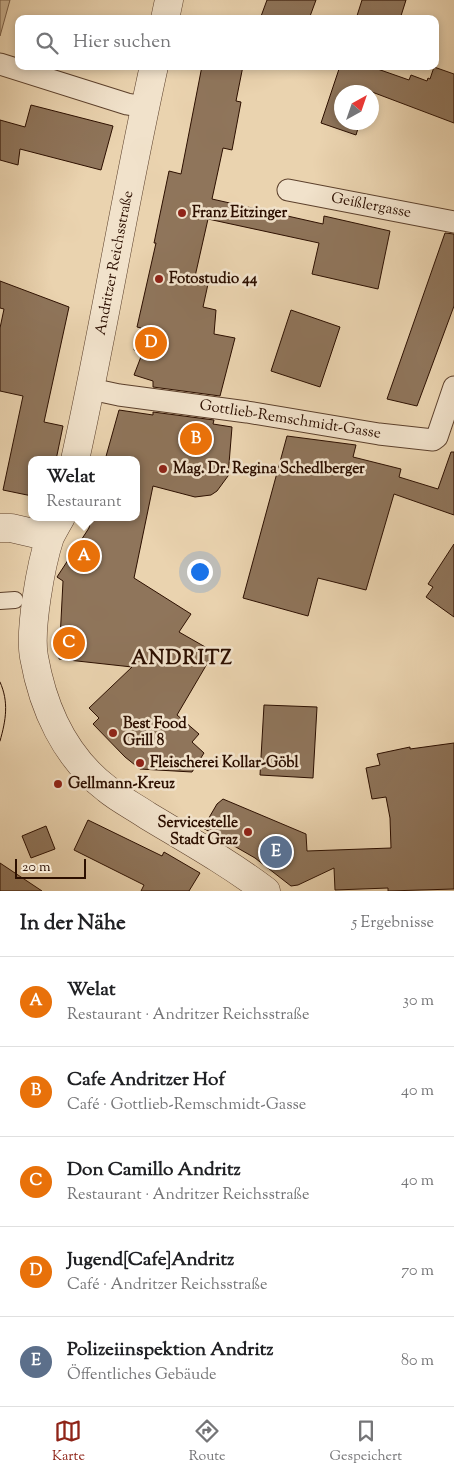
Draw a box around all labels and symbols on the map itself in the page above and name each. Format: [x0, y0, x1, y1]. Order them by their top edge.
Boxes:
north arrow [334, 85, 379, 130]
street label: Geißlergasse [329, 188, 413, 224]
street label: Andritzer Reichsstraße [91, 189, 139, 337]
place label: Franz Eitzinger [192, 203, 288, 224]
marker: Franz Eitzinger [176, 207, 188, 219]
place label: Fotostudio 44 [169, 269, 258, 290]
marker: Fotostudio 44 [153, 273, 165, 285]
pin: D [135, 324, 167, 362]
street label: Gottlieb-Remschmidt-Gasse [198, 395, 382, 445]
pin: B [180, 420, 212, 458]
place label: Mag. Dr. Regina Schedlberger [173, 459, 365, 480]
marker: Mag. Dr. Regina Schedlberger [157, 463, 169, 475]
pin: A [68, 537, 100, 575]
your location [187, 559, 213, 585]
pin: C [53, 624, 85, 662]
district label: ANDRITZ [131, 645, 233, 674]
place label: Best Food Grill 8 [123, 714, 187, 752]
marker: Best Food Grill 8 [107, 727, 119, 739]
place label: Fleischerei Kollar-Göbl [150, 753, 299, 774]
marker: Fleischerei Kollar-Göbl [134, 757, 146, 769]
place label: Gellmann-Kreuz [68, 774, 175, 795]
marker: Gellmann-Kreuz [52, 778, 64, 790]
place label: Servicestelle Stadt Graz [157, 813, 238, 851]
marker: Servicestelle Stadt Graz [242, 826, 254, 838]
pin: E [260, 833, 292, 871]
scale bar [15, 856, 86, 879]

